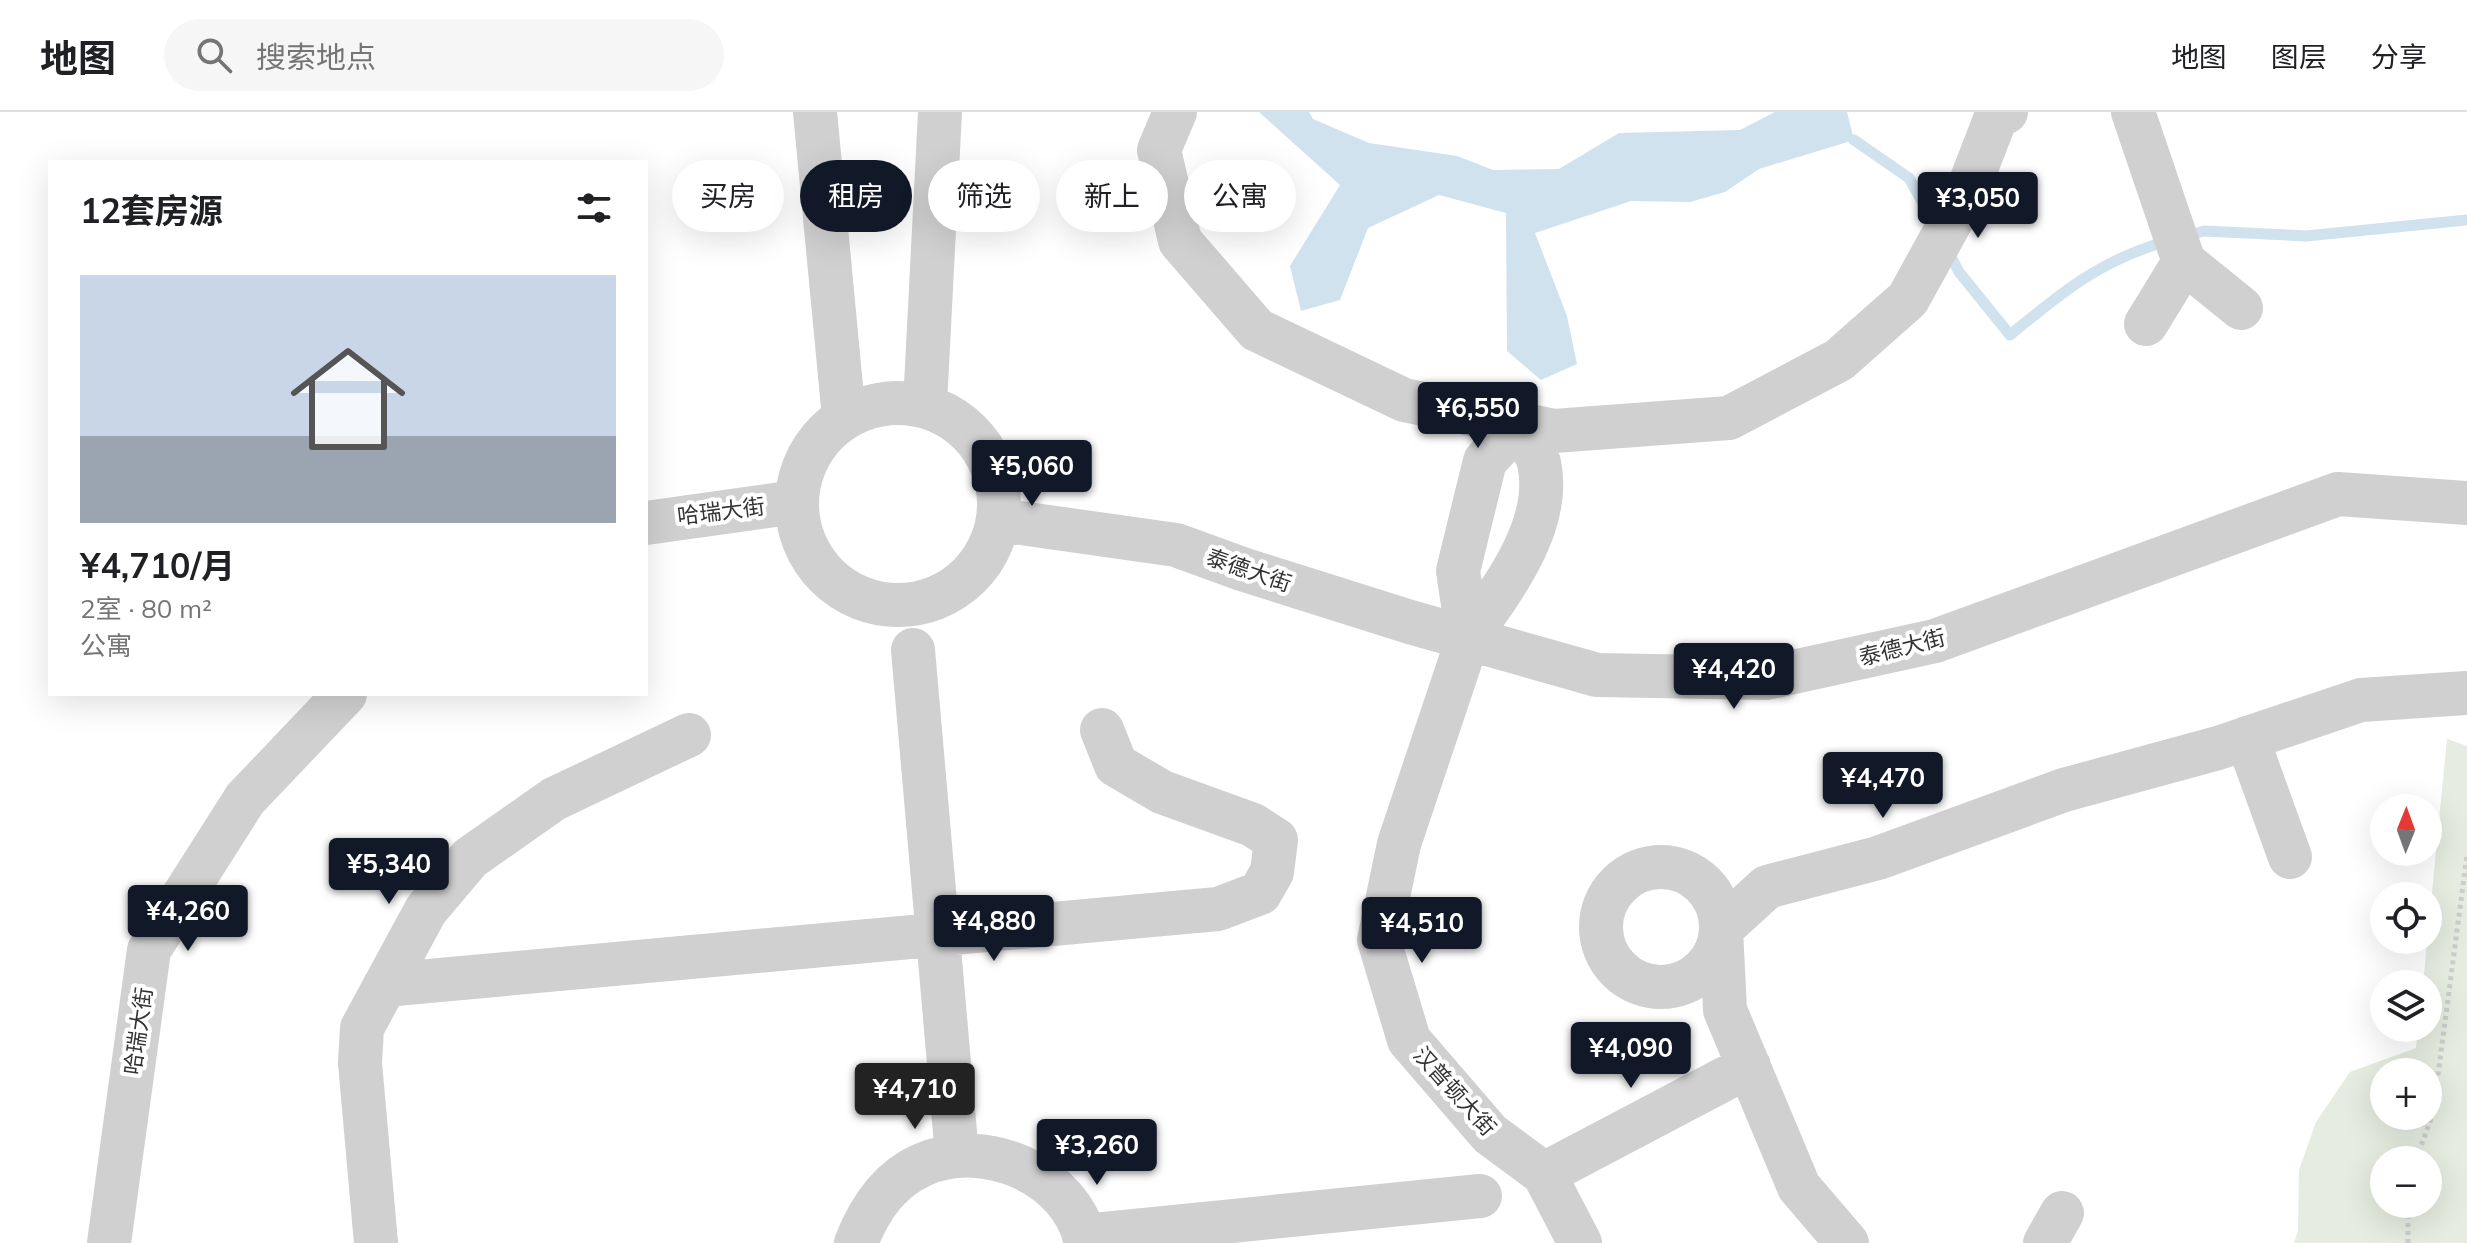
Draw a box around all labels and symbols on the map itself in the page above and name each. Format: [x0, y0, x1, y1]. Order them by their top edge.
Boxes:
pin: ¥3,050 [1913, 172, 2043, 240]
pin: ¥6,550 [1413, 382, 1543, 450]
pin: ¥5,060 [967, 440, 1097, 508]
street label: 哈瑞大街 [676, 492, 766, 530]
street label: 泰德大街 [1203, 542, 1295, 598]
street label: 泰德大街 [1856, 623, 1948, 671]
pin: ¥4,420 [1669, 643, 1799, 711]
pin: ¥4,470 [1818, 752, 1948, 820]
north arrow [2370, 794, 2442, 866]
pin: ¥5,340 [324, 838, 454, 906]
pin: ¥4,260 [123, 885, 253, 953]
pin: ¥4,880 [929, 895, 1059, 963]
pin: ¥4,510 [1357, 897, 1487, 965]
street label: 哈瑞大街 [118, 985, 158, 1077]
pin: ¥4,090 [1566, 1022, 1696, 1090]
street label: 汉普顿大街 [1408, 1041, 1502, 1141]
pin: ¥4,710 [850, 1063, 980, 1131]
pin: ¥3,260 [1032, 1119, 1162, 1187]

